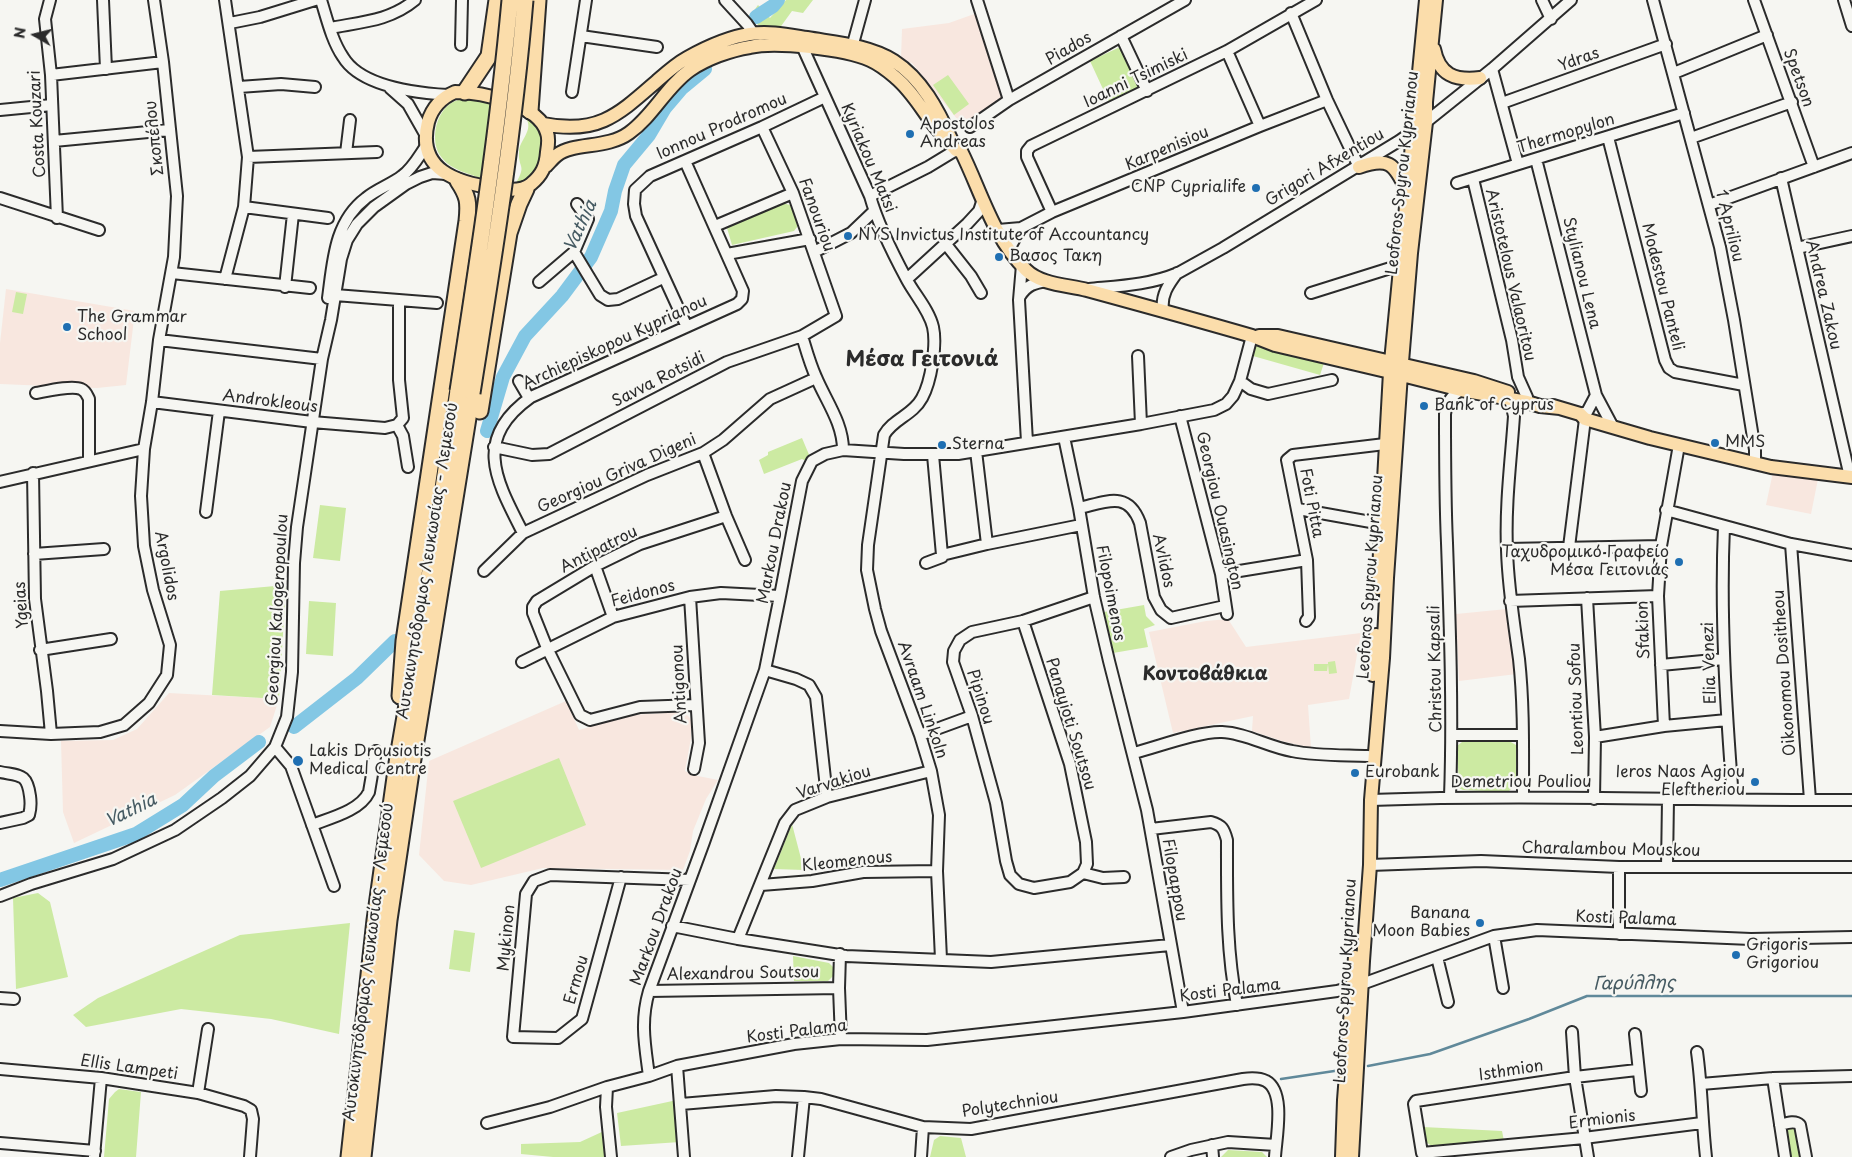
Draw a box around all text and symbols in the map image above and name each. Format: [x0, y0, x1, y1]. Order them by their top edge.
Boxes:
north arrow [10, 10, 60, 60]
text: N [8, 26, 31, 40]
street label: Piados [1043, 28, 1095, 70]
street label: Ydras [1556, 44, 1602, 76]
street label: Ioanni Tsimiski [1081, 45, 1191, 113]
street label: Spetson [1779, 46, 1817, 110]
street label: Costa Kouzari [26, 70, 50, 178]
street label: Leoforos Spyrou Kyprianou [1383, 70, 1423, 276]
street label: Ionnou Prodromou [654, 90, 790, 164]
street label: Σκοπέλου [142, 100, 168, 176]
street label: Kyriakou Matsi [836, 100, 900, 216]
street label: Thermopylon [1515, 110, 1617, 158]
place label: Apostolos Andreas [920, 115, 995, 153]
street label: Karpenisiou [1122, 123, 1212, 175]
street label: Grigori Afxentiou [1262, 125, 1388, 211]
marker: Apostolos Andreas [904, 128, 916, 140]
street label: Fanouriou [794, 175, 838, 255]
place label: CNP Cyprialife [1131, 178, 1246, 198]
marker: CNP Cyprialife [1250, 182, 1262, 194]
street label: Aristotelous Valaoritou [1481, 187, 1539, 363]
street label: 1 Apriliou [1711, 188, 1747, 264]
water label: Vathia [560, 197, 602, 255]
street label: Stylianou Lena [1558, 215, 1604, 331]
street label: Modestou Panteli [1637, 221, 1687, 353]
place label: NYS Invictus Institute of Accountancy [858, 226, 1149, 246]
marker: NYS Invictus Institute of Accountancy [842, 230, 854, 242]
street label: Andrea Zakou [1801, 238, 1845, 352]
place label: Βασος Τακη [1009, 247, 1102, 267]
marker: Βασος Τακη [993, 251, 1005, 263]
street label: Archiepiskopou Kyprianou [520, 292, 710, 394]
place label: The Grammar School [77, 308, 187, 346]
marker: The Grammar School [61, 321, 73, 333]
district label: Μέσα Γειτονιά [846, 347, 998, 373]
street label: Savva Rotsidi [609, 348, 709, 412]
street label: Androkleous [221, 387, 319, 417]
place label: Bank of Cyprus [1434, 396, 1554, 416]
marker: Bank of Cyprus [1418, 400, 1430, 412]
street label: Αυτοκινητόδρομος Λευκωσίας - Λεμεσού [393, 401, 463, 721]
street label: Georgiou Griva Digeni [535, 430, 699, 518]
street label: Georgiou Ouasington [1191, 430, 1247, 592]
place label: MMS [1725, 433, 1765, 453]
place label: Sterna [952, 435, 1004, 455]
marker: MMS [1709, 437, 1721, 449]
marker: Sterna [936, 439, 948, 451]
street label: Foti Pitta [1295, 466, 1327, 540]
street label: Leoforos Spyrou Kyprianou [1354, 474, 1388, 680]
street label: Markou Drakou [754, 481, 796, 605]
street label: Georgiou Kalogeropoulou [263, 514, 293, 706]
street label: Antipatrou [557, 522, 641, 578]
street label: Argolidos [150, 530, 182, 602]
street label: Avlidos [1148, 532, 1178, 590]
street label: Filopoimenos [1091, 543, 1129, 643]
place label: Ταχυδρομικό Γραφείο Μέσα Γειτονιάς [1502, 543, 1669, 581]
marker: Ταχυδρομικό Γραφείο Μέσα Γειτονιάς [1673, 556, 1685, 568]
street label: Feidonos [609, 576, 677, 612]
street label: Ygeias [11, 581, 33, 629]
street label: Oikonomou Dositheou [1770, 589, 1800, 757]
street label: Sfakion [1633, 600, 1655, 660]
street label: Christou Kapsali [1425, 605, 1447, 733]
street label: Elia Venezi [1699, 622, 1721, 704]
street label: Avraam Linkoln [893, 639, 951, 761]
street label: Leontiou Sofou [1565, 642, 1589, 756]
street label: Antigonou [668, 644, 692, 724]
street label: Panayioti Soutsou [1041, 655, 1099, 793]
district label: Κοντοβάθκια [1142, 664, 1268, 686]
street label: Pipinou [962, 667, 998, 727]
place label: Lakis Drousiotis Medical Centre [309, 742, 431, 780]
marker: Lakis Drousiotis Medical Centre [291, 754, 305, 768]
street label: Varvakiou [795, 762, 873, 804]
place label: Eurobank [1365, 763, 1440, 783]
place label: Ieros Naos Agiou Eleftheriou [1615, 763, 1745, 801]
marker: Eurobank [1349, 767, 1361, 779]
street label: Demetriou Pouliou [1450, 773, 1592, 793]
marker: Ieros Naos Agiou Eleftheriou [1749, 776, 1761, 788]
water label: Vathia [102, 789, 160, 833]
street label: Αυτοκινητόδρομος Λευκωσίας - Λεμεσού [340, 802, 398, 1122]
street label: Filopappou [1157, 837, 1191, 923]
street label: Charalambou Mouskou [1521, 839, 1701, 861]
street label: Kleomenous [801, 848, 893, 876]
street label: Markou Drakou [627, 866, 687, 988]
street label: Leoforos Spyrou Kyprianou [1331, 878, 1361, 1084]
street label: Mykinon [495, 904, 519, 972]
place label: Banana Moon Babies [1372, 904, 1470, 942]
street label: Kosti Palama [1575, 908, 1677, 930]
marker: Banana Moon Babies [1474, 917, 1486, 929]
place label: Grigoris Grigoriou [1746, 936, 1819, 974]
marker: Grigoris Grigoriou [1730, 949, 1742, 961]
street label: Ermou [561, 953, 593, 1007]
street label: Alexandrou Soutsou [667, 963, 819, 985]
water label: Γαρύλλης [1593, 972, 1675, 996]
street label: Kosti Palama [1179, 975, 1281, 1007]
street label: Kosti Palama [746, 1016, 848, 1048]
street label: Ellis Lampeti [79, 1052, 179, 1084]
street label: Isthmion [1477, 1056, 1545, 1086]
street label: Polytechniou [960, 1088, 1060, 1122]
street label: Ermionis [1567, 1106, 1637, 1134]

